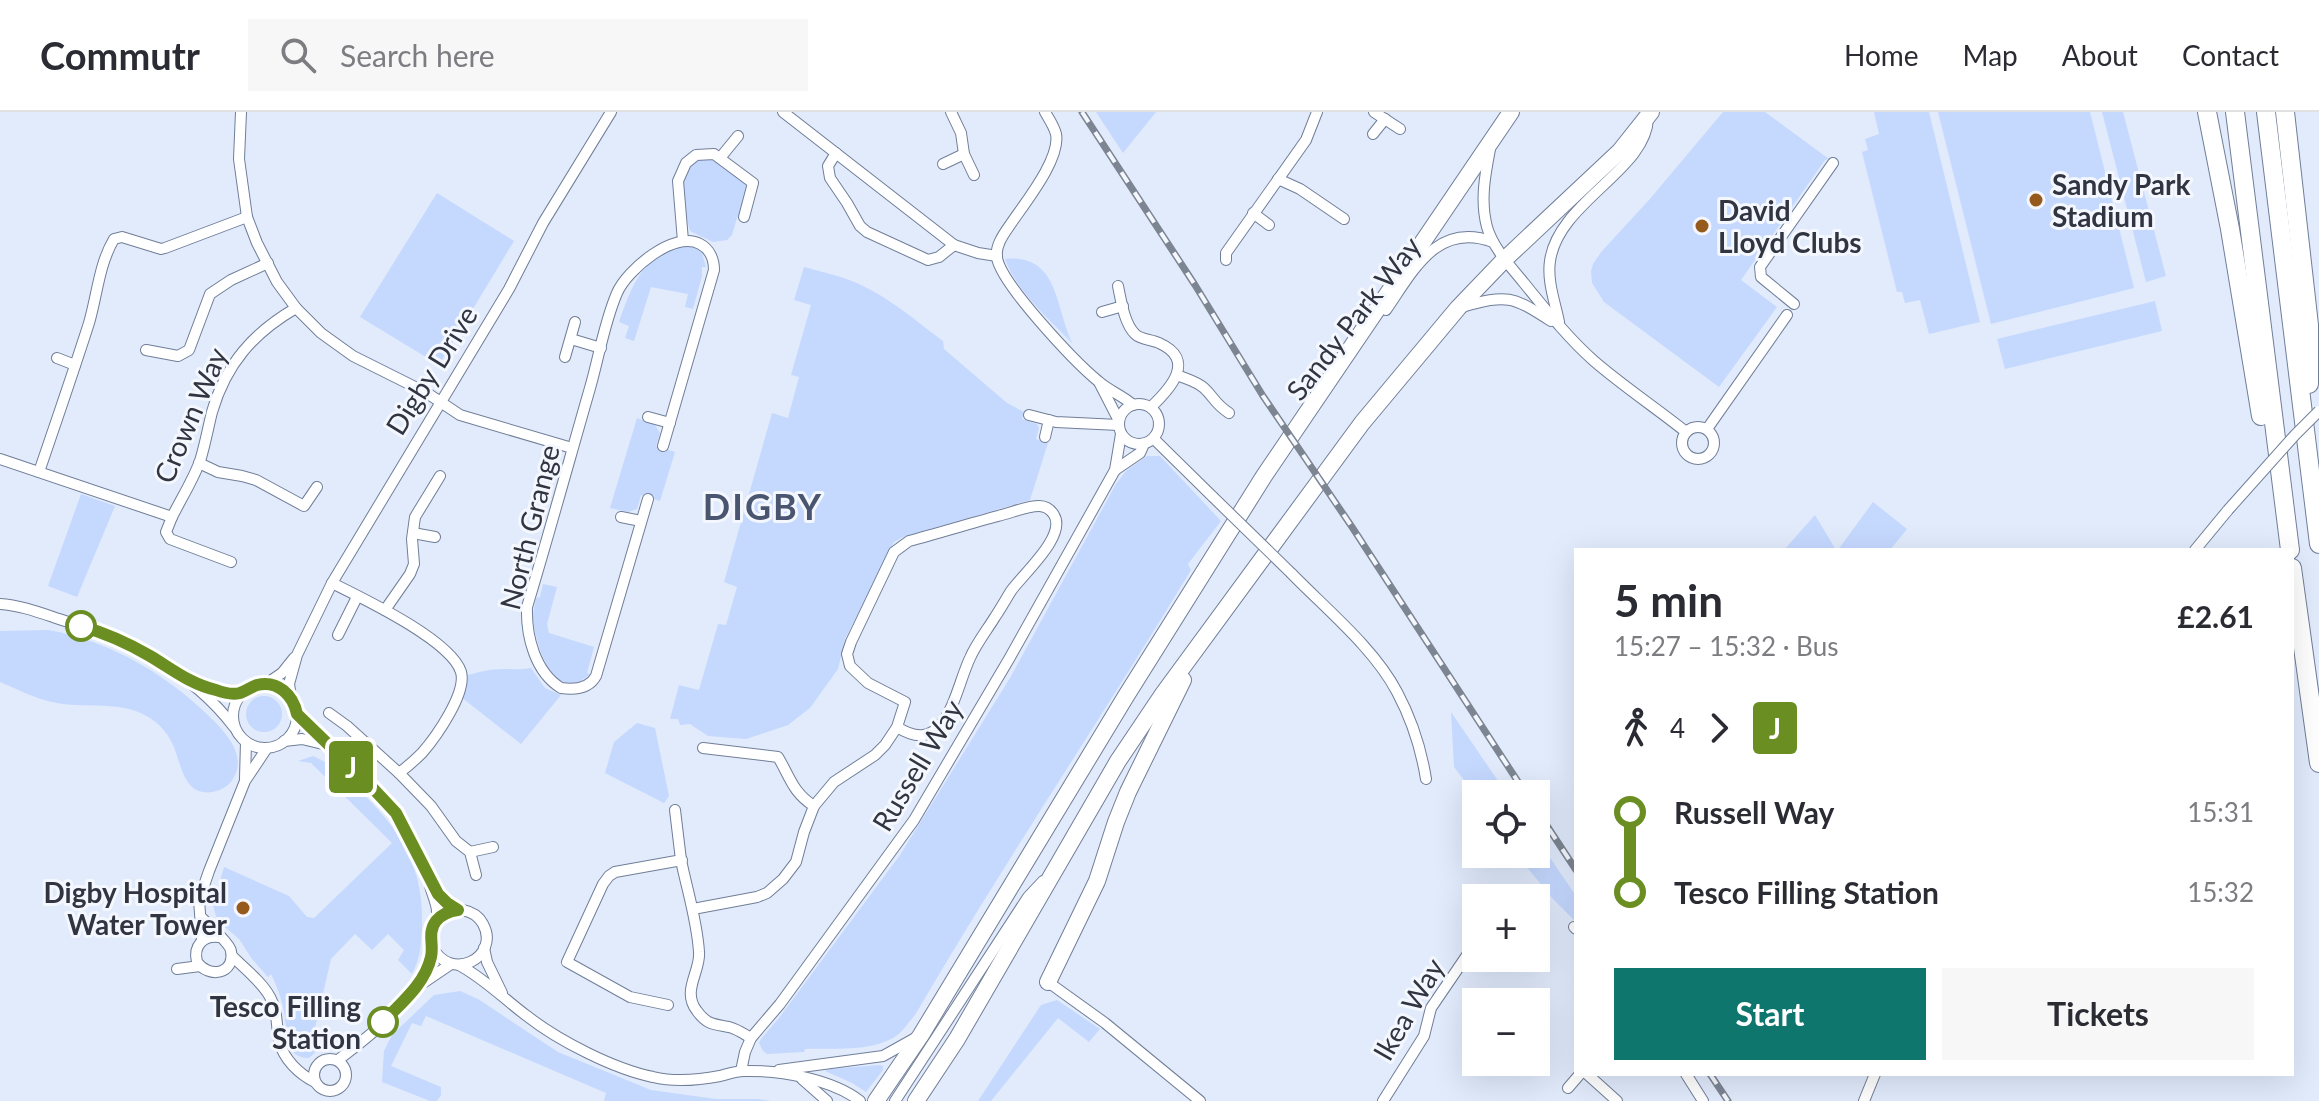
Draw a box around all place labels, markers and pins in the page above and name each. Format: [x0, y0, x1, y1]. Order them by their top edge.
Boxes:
place label: Sandy Park Stadium [2052, 167, 2190, 233]
marker: Sandy Park Stadium [2027, 191, 2045, 209]
place label: David Lloyd Clubs [1718, 193, 1862, 259]
marker: David Lloyd Clubs [1693, 217, 1711, 235]
unlabelled marker [66, 611, 96, 641]
place label: Digby Hospital Water Tower [44, 875, 228, 941]
marker: Digby Hospital Water Tower [234, 899, 252, 917]
place label: Tesco Filling Station [210, 989, 361, 1055]
marker: Tesco Filling Station [368, 1007, 398, 1037]

